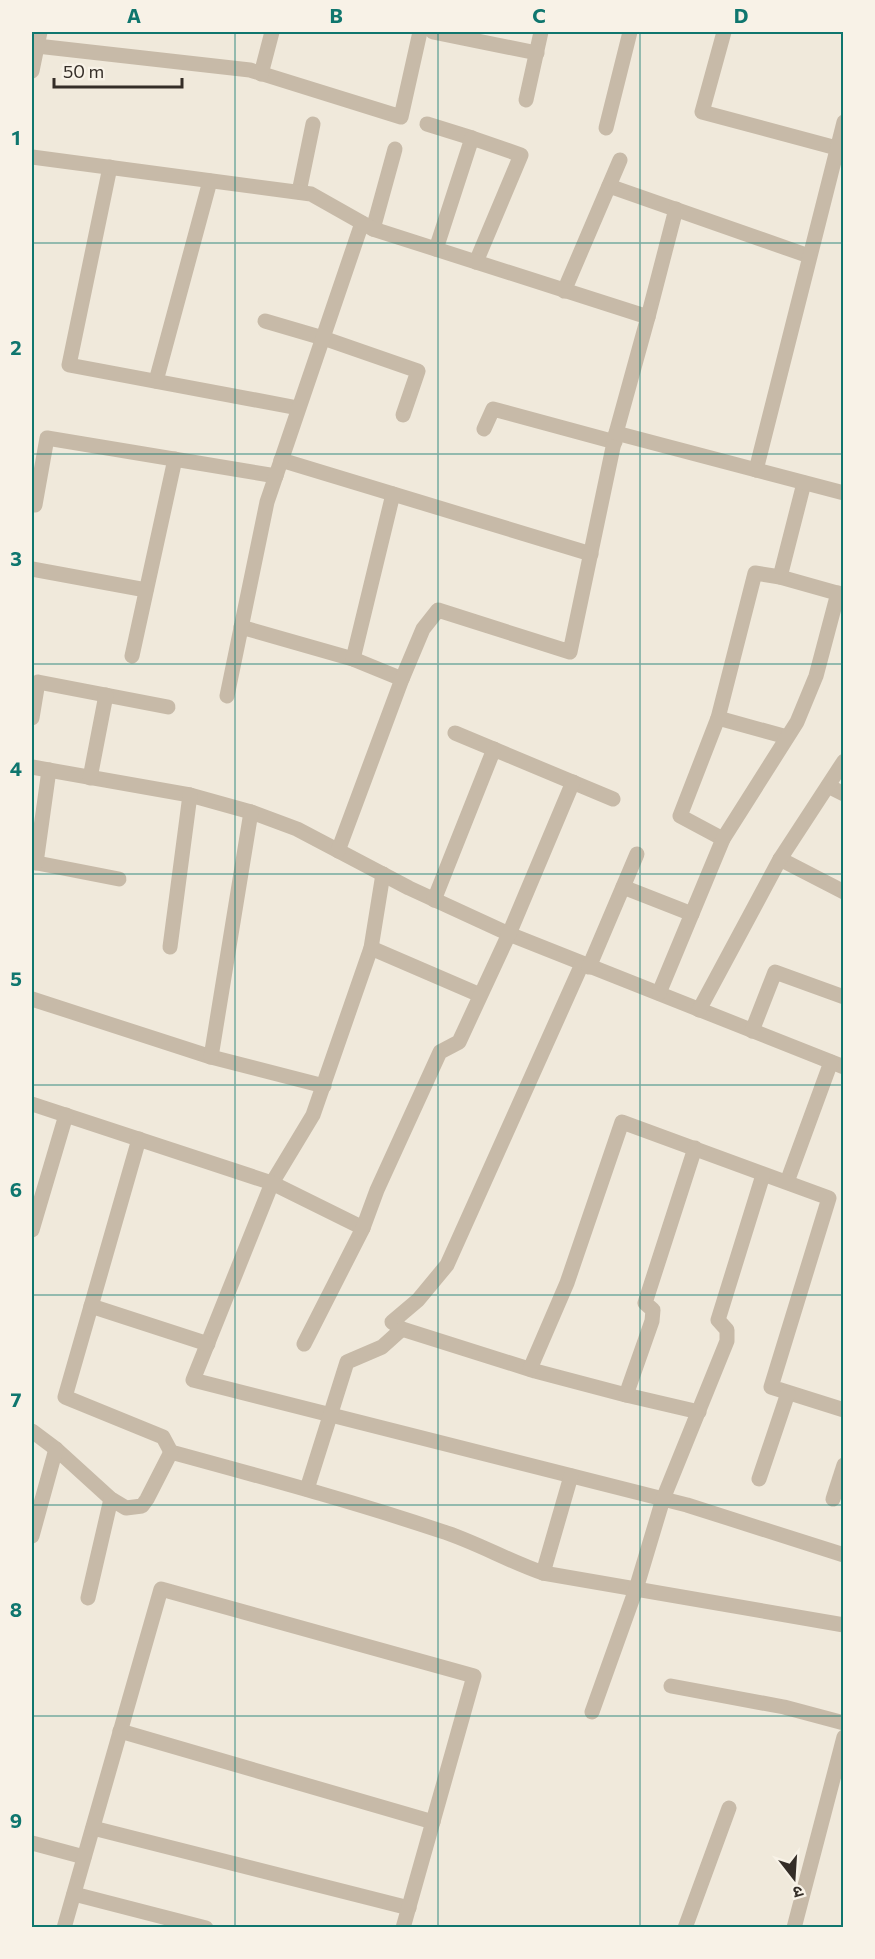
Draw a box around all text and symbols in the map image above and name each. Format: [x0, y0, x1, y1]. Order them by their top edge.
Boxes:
text: A [127, 3, 141, 27]
text: B [329, 3, 343, 27]
text: C [532, 3, 546, 27]
text: D [734, 3, 748, 27]
scale bar [54, 51, 182, 89]
text: 50 m [63, 60, 104, 82]
text: 1 [11, 125, 21, 149]
text: 2 [10, 335, 22, 359]
text: 3 [10, 546, 22, 570]
text: 4 [10, 756, 22, 780]
text: 5 [10, 966, 22, 990]
text: 6 [10, 1177, 22, 1201]
text: 7 [11, 1387, 22, 1411]
text: 8 [10, 1597, 22, 1621]
text: 9 [10, 1808, 22, 1832]
north arrow [764, 1848, 824, 1908]
text: उ [791, 1882, 806, 1903]

